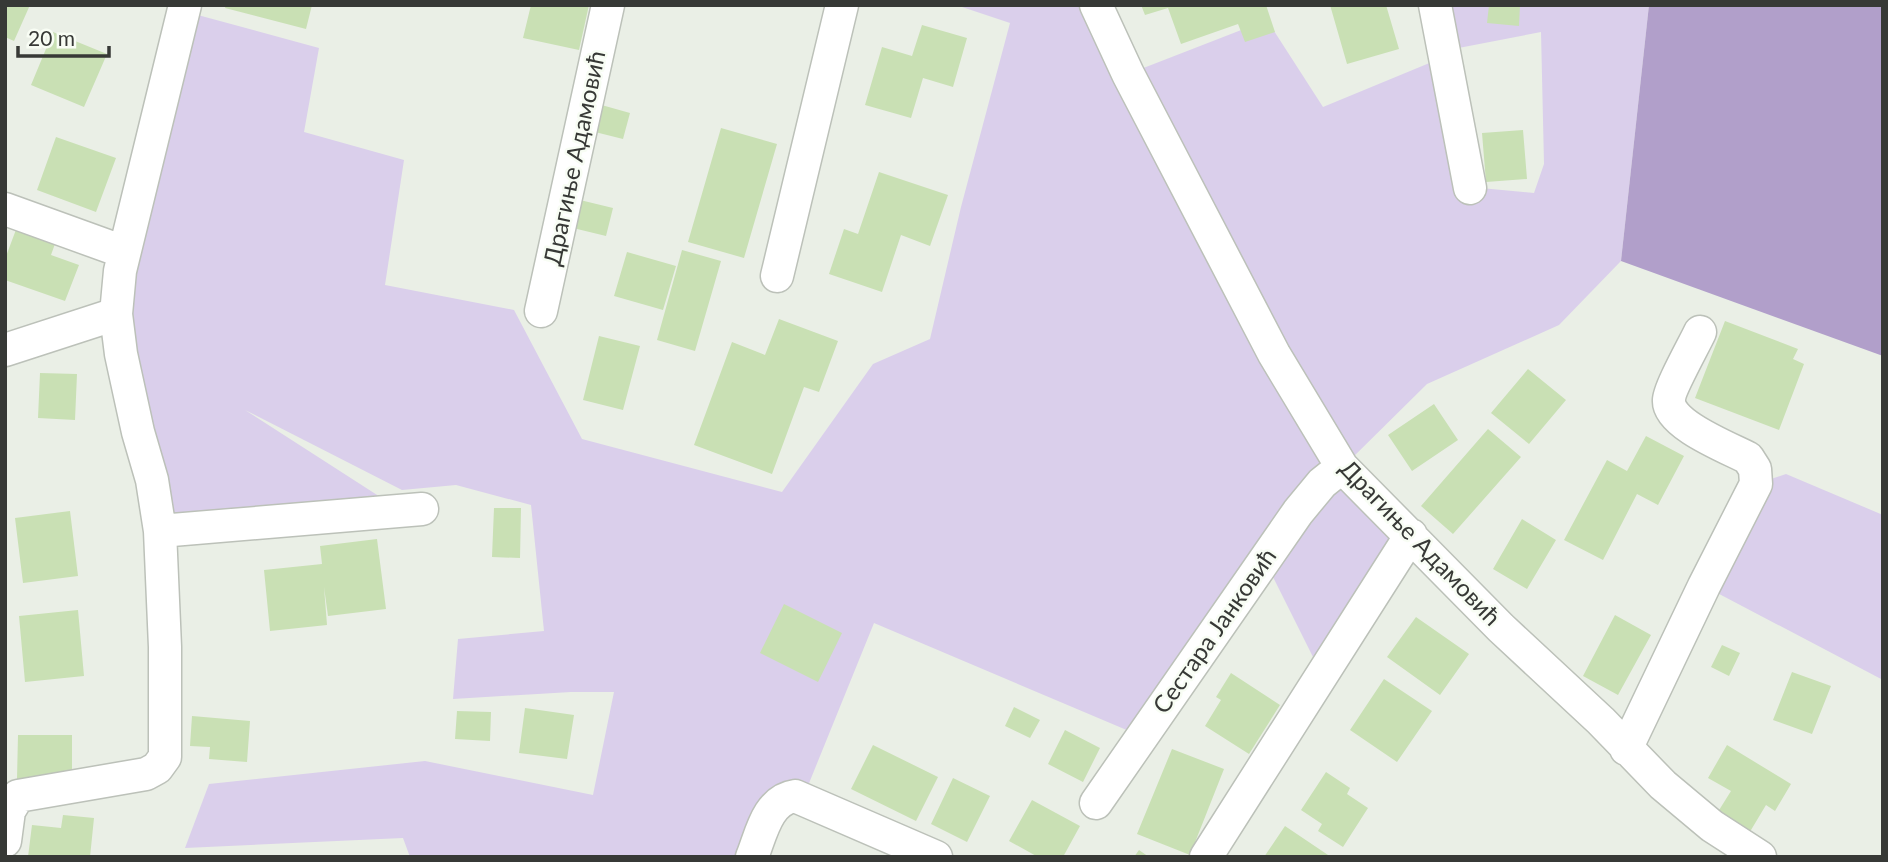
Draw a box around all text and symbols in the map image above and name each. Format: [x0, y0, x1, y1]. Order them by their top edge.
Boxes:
scale bar [18, 14, 108, 58]
text: 20 m [28, 25, 75, 50]
street label: Драгиње Адамовић [537, 48, 610, 268]
street label: Драгиње Адамовић [1335, 453, 1508, 631]
street label: Сестара Јанковић [1146, 542, 1282, 718]

